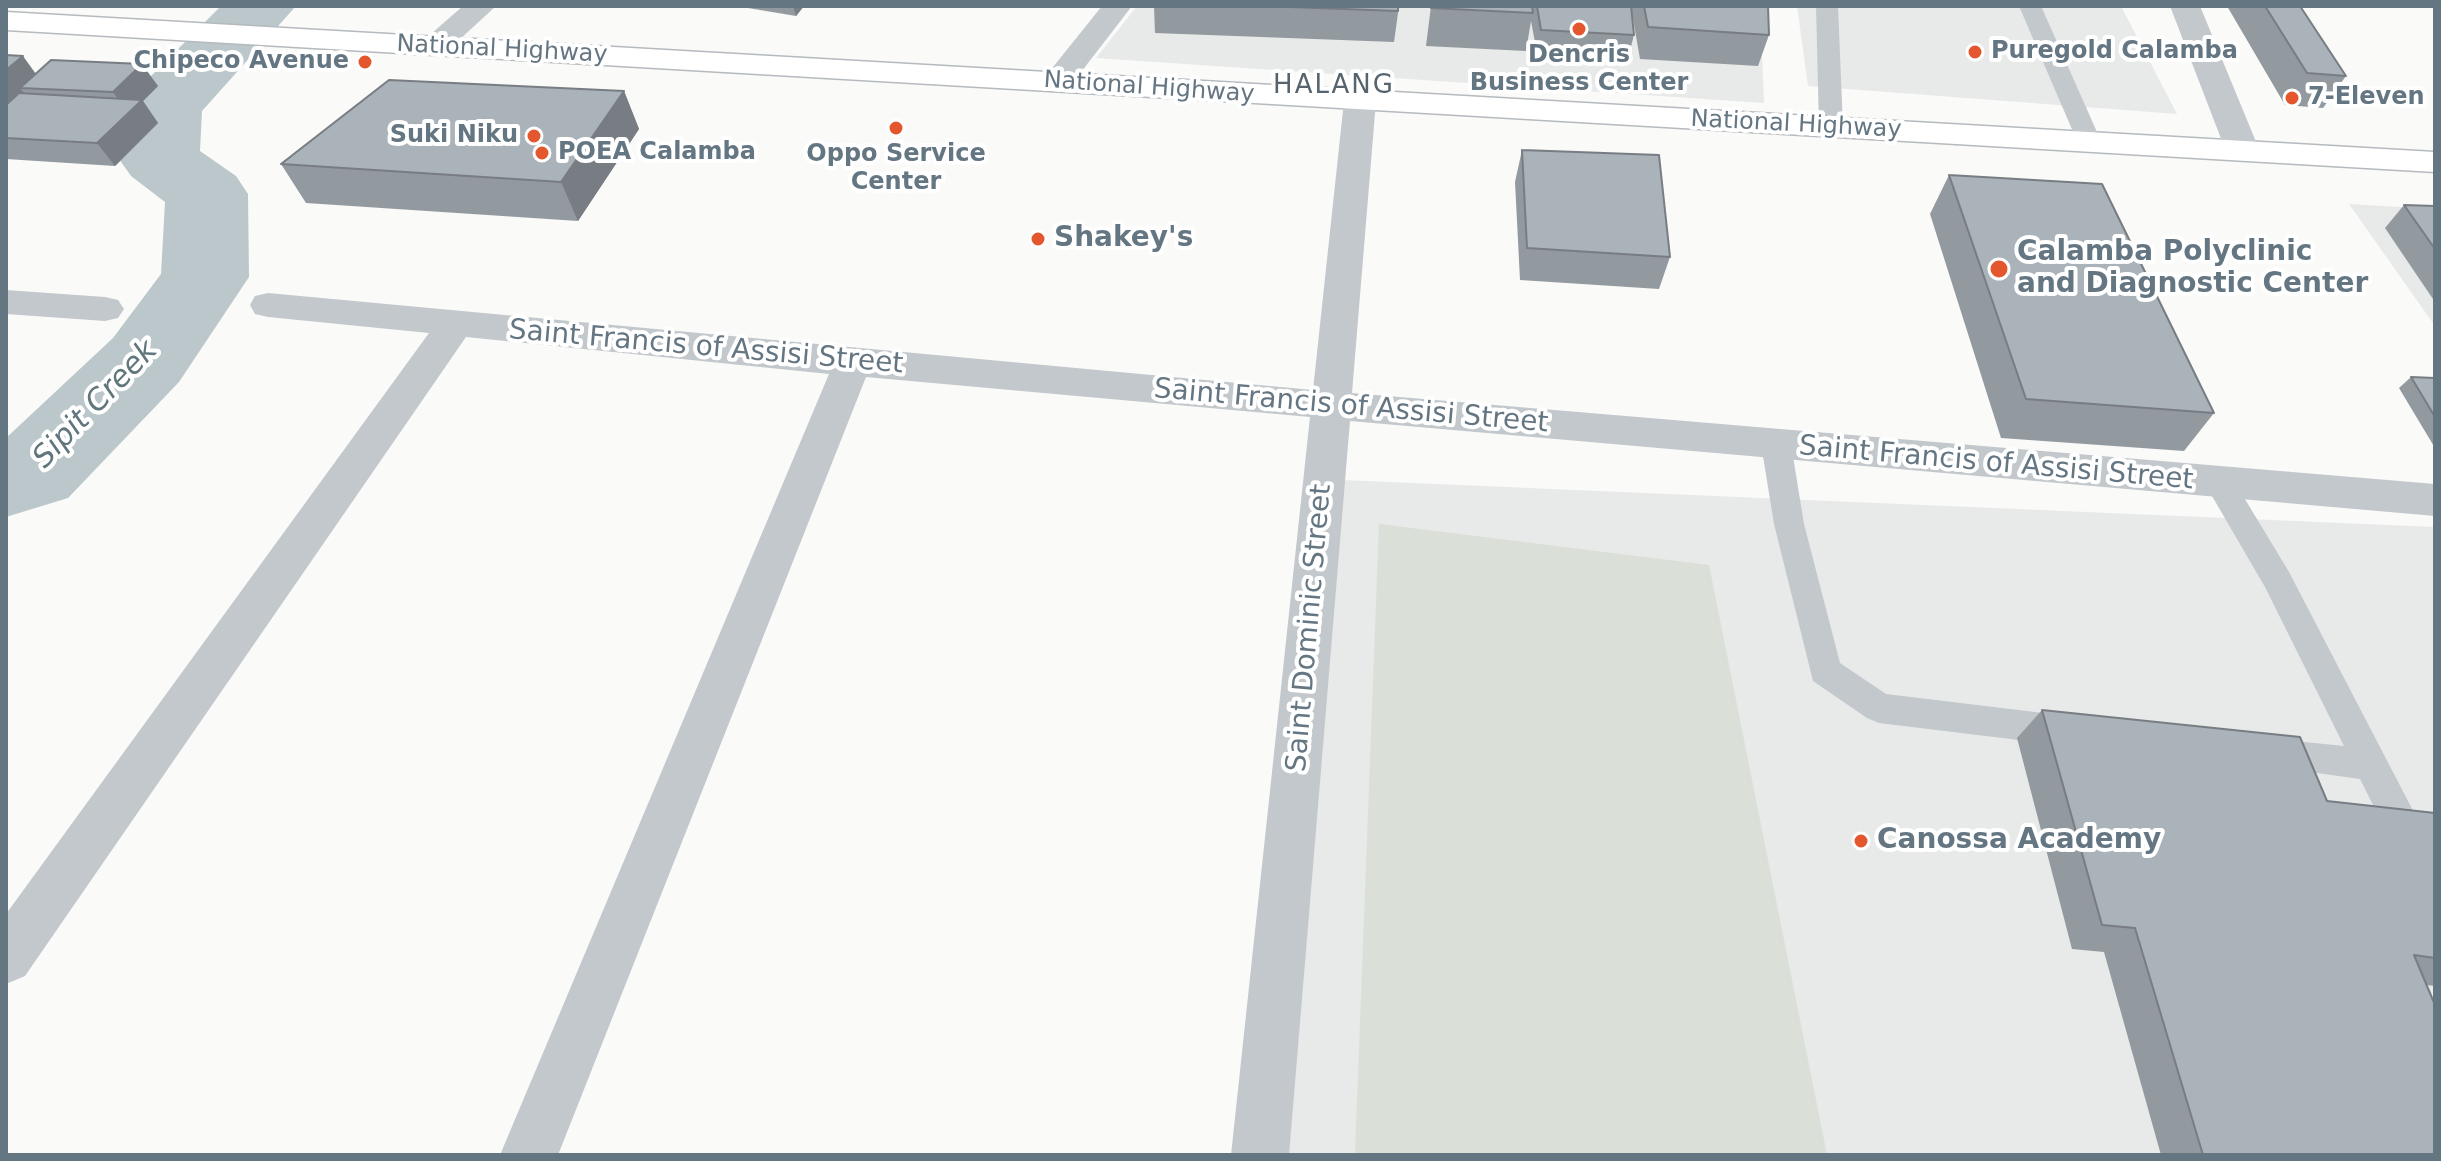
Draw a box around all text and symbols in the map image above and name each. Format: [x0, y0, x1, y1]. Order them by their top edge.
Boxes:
marker: Dencris Business Center [1570, 20, 1588, 38]
street label: National Highway [396, 30, 608, 70]
place label: Puregold Calamba [1991, 38, 2238, 66]
place label: Dencris Business Center [1470, 42, 1688, 98]
marker: Puregold Calamba [1966, 43, 1984, 61]
place label: Chipeco Avenue [133, 48, 349, 76]
marker: Chipeco Avenue [356, 53, 374, 71]
street label: National Highway [1043, 66, 1255, 110]
district label: HALANG [1273, 70, 1395, 102]
place label: 7-Eleven [2308, 84, 2425, 112]
marker: 7-Eleven [2283, 89, 2301, 107]
street label: National Highway [1690, 105, 1902, 145]
marker: Oppo Service Center [887, 119, 905, 137]
place label: Suki Niku [390, 122, 518, 150]
marker: Suki Niku [525, 127, 543, 145]
place label: POEA Calamba [558, 139, 756, 167]
place label: Oppo Service Center [806, 141, 986, 197]
marker: POEA Calamba [533, 144, 551, 162]
place label: Shakey's [1054, 222, 1193, 256]
marker: Shakey's [1029, 230, 1047, 248]
place label: Calamba Polyclinic and Diagnostic Center [2017, 236, 2368, 302]
marker: Calamba Polyclinic and Diagnostic Center [1988, 258, 2010, 280]
street label: Saint Francis of Assisi Street [507, 314, 905, 382]
water label: Sipit Creek [26, 334, 166, 476]
street label: Saint Francis of Assisi Street [1152, 373, 1550, 441]
street label: Saint Francis of Assisi Street [1797, 430, 2195, 498]
street label: Saint Dominic Street [1281, 483, 1339, 773]
place label: Canossa Academy [1877, 824, 2161, 858]
marker: Canossa Academy [1852, 832, 1870, 850]

